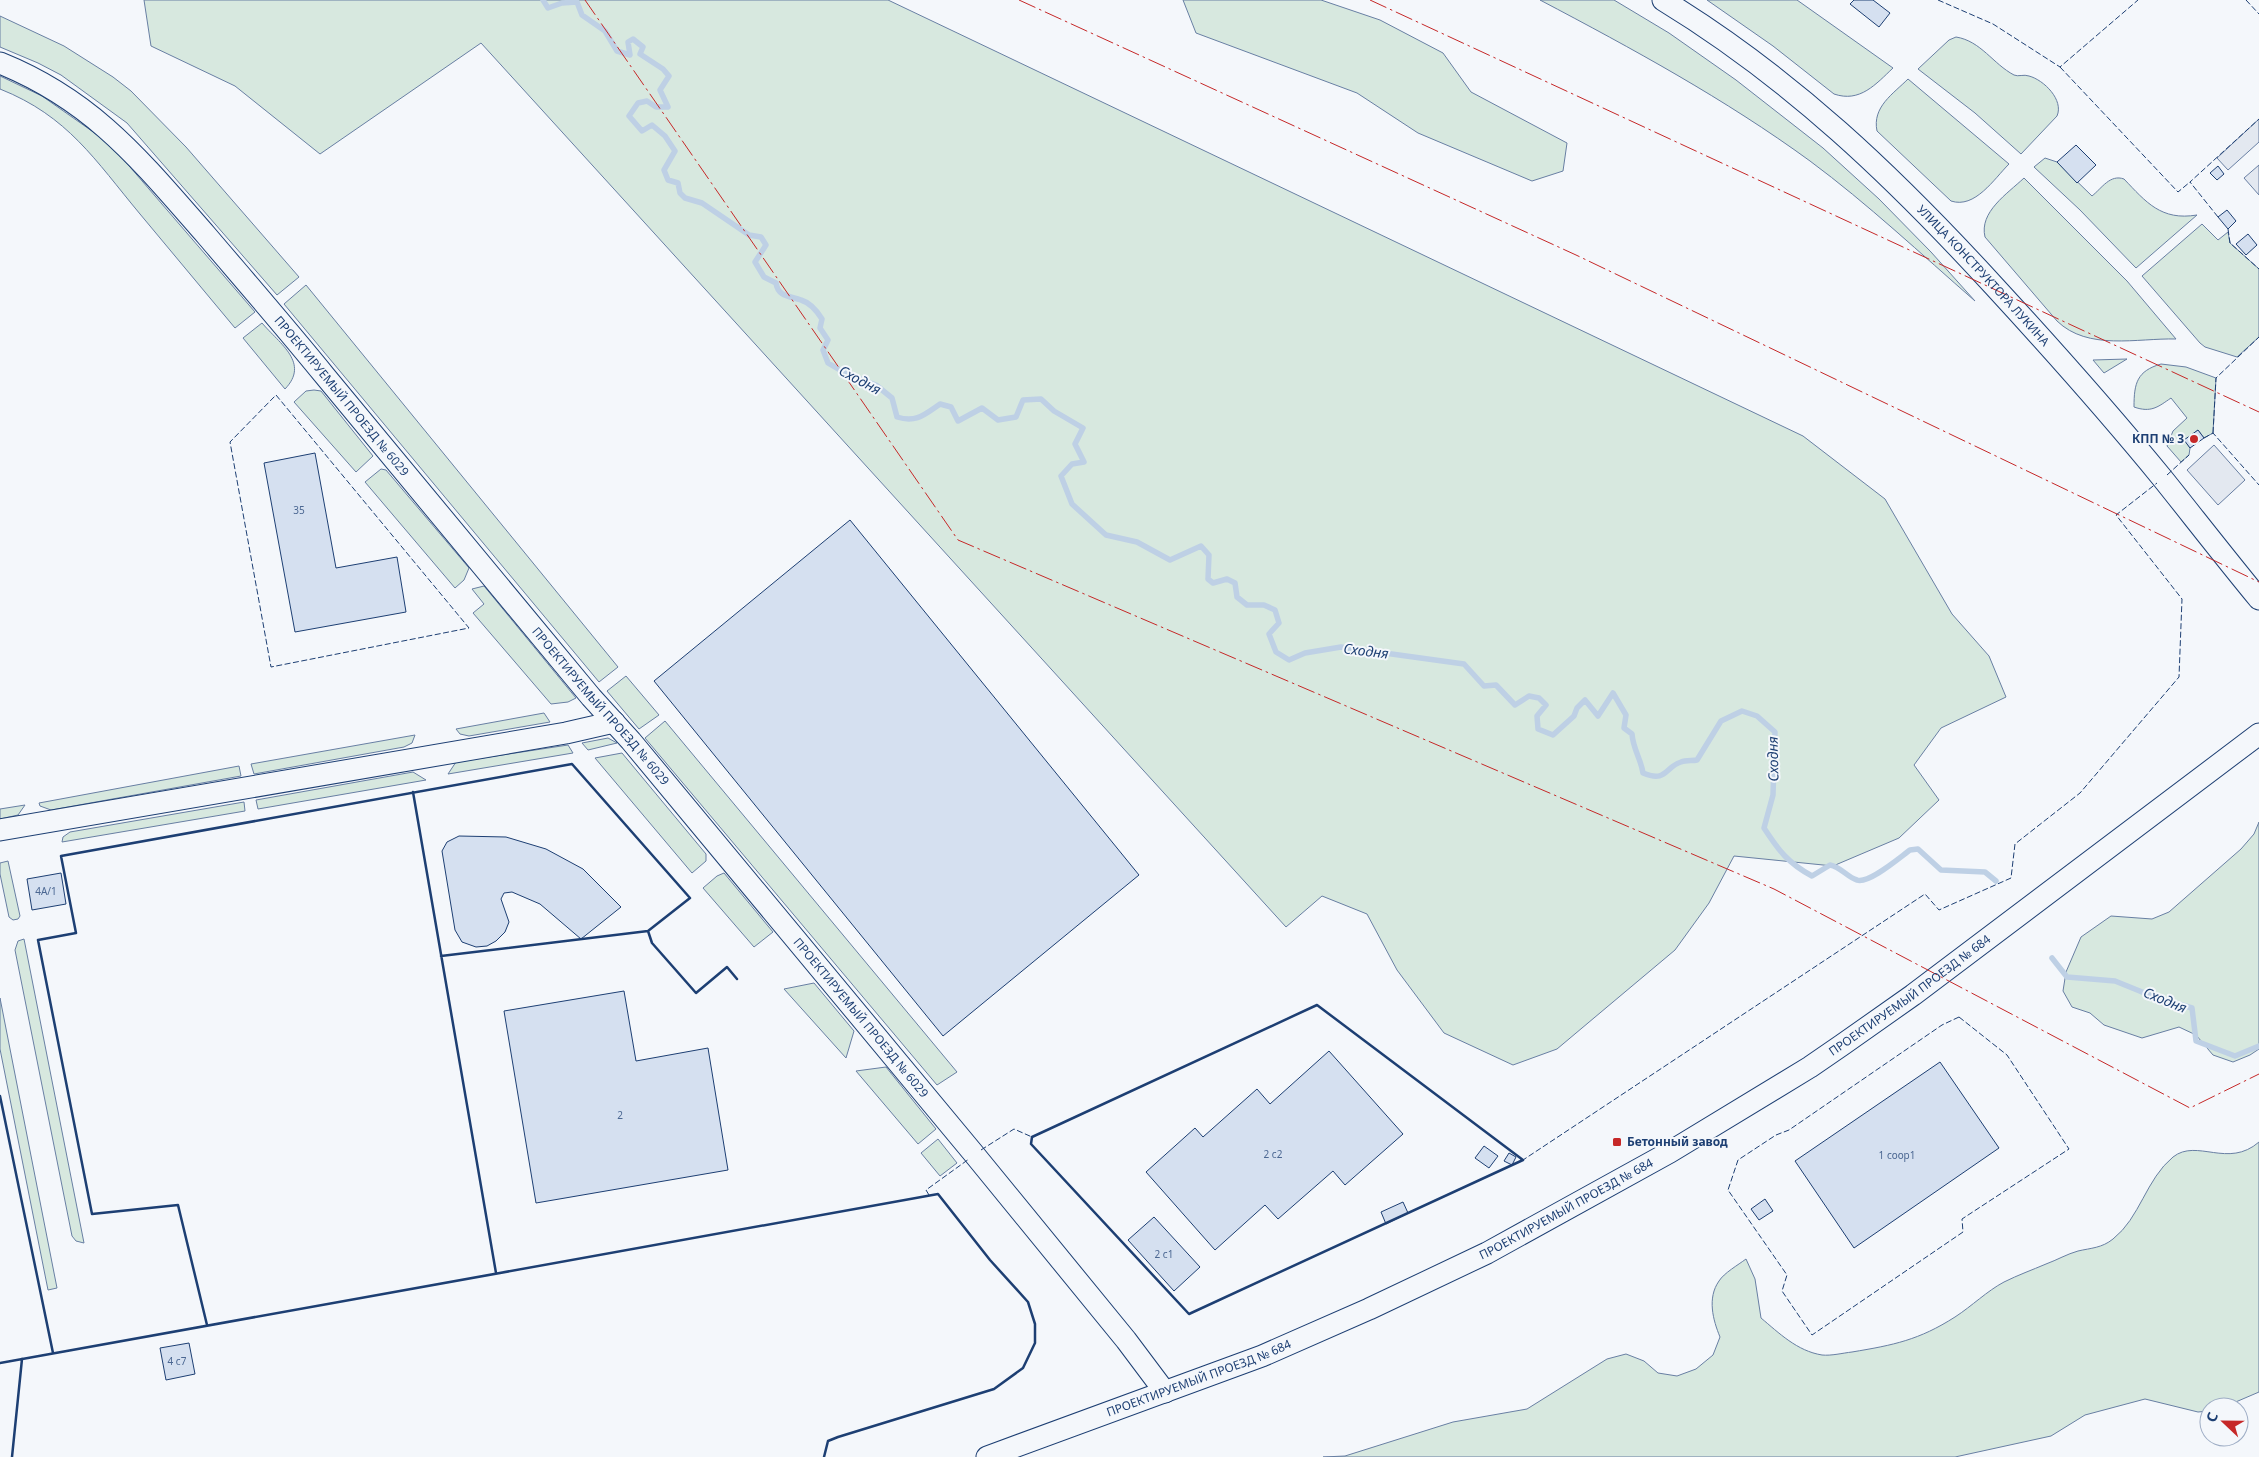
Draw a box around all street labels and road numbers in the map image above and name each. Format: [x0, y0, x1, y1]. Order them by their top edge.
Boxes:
street label: УЛИЦА КОНСТРУКТОРА ЛУКИНА [1914, 201, 2054, 350]
street label: ПРОЕКТИРУЕМЫЙ ПРОЕЗД № 6029 [271, 312, 413, 480]
street label: ПРОЕКТИРУЕМЫЙ ПРОЕЗД № 6029 [528, 623, 673, 789]
street label: ПРОЕКТИРУЕМЫЙ ПРОЕЗД № 684 [1825, 930, 1994, 1060]
street label: ПРОЕКТИРУЕМЫЙ ПРОЕЗД № 6029 [790, 934, 933, 1101]
street label: ПРОЕКТИРУЕМЫЙ ПРОЕЗД № 684 [1476, 1154, 1656, 1263]
street label: ПРОЕКТИРУЕМЫЙ ПРОЕЗД № 684 [1104, 1335, 1294, 1420]

